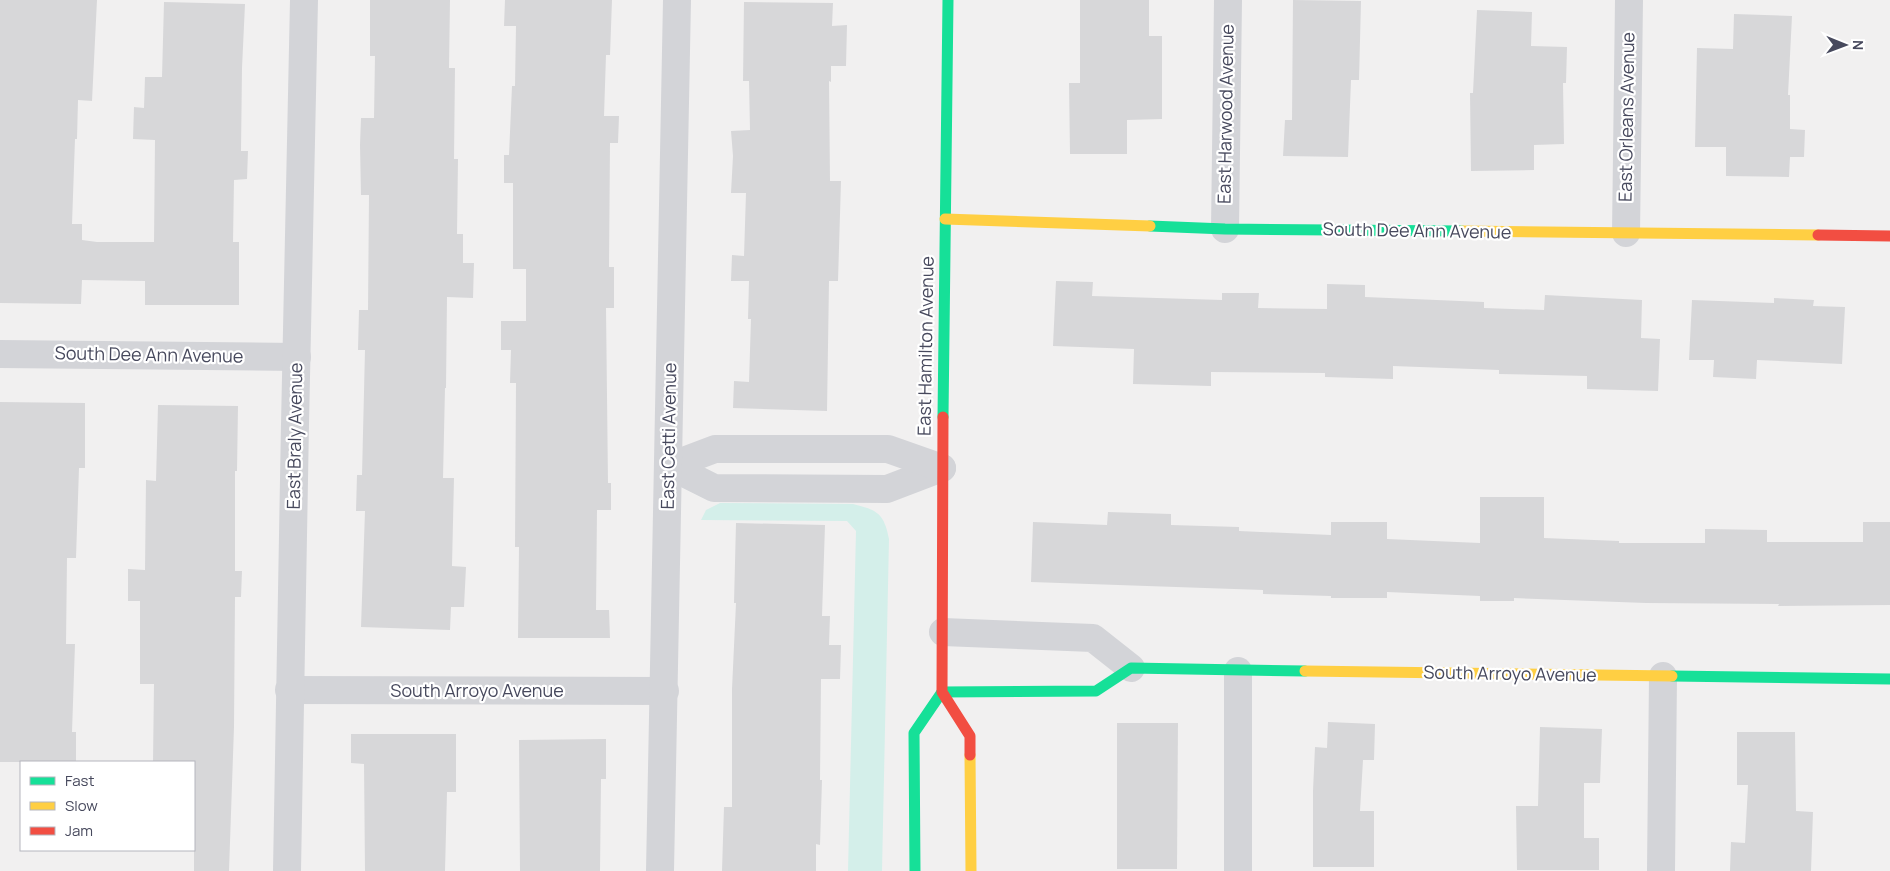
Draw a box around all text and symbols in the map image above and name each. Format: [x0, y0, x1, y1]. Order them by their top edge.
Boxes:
north arrow [1820, 20, 1870, 70]
street label: East Harwood Avenue [1211, 24, 1239, 204]
street label: East Orleans Avenue [1613, 32, 1639, 202]
text: N [1849, 40, 1868, 50]
street label: South Dee Ann Avenue [1322, 216, 1512, 244]
street label: East Hamilton Avenue [911, 256, 939, 436]
street label: South Dee Ann Avenue [54, 340, 244, 368]
street label: East Braly Avenue [281, 362, 307, 509]
street label: East Cetti Avenue [655, 362, 681, 510]
street label: South Arroyo Avenue [1423, 659, 1597, 687]
street label: South Arroyo Avenue [390, 678, 564, 702]
legend [20, 761, 195, 851]
text: Fast [65, 770, 94, 791]
text: Slow [65, 795, 98, 816]
text: Jam [65, 820, 93, 841]

